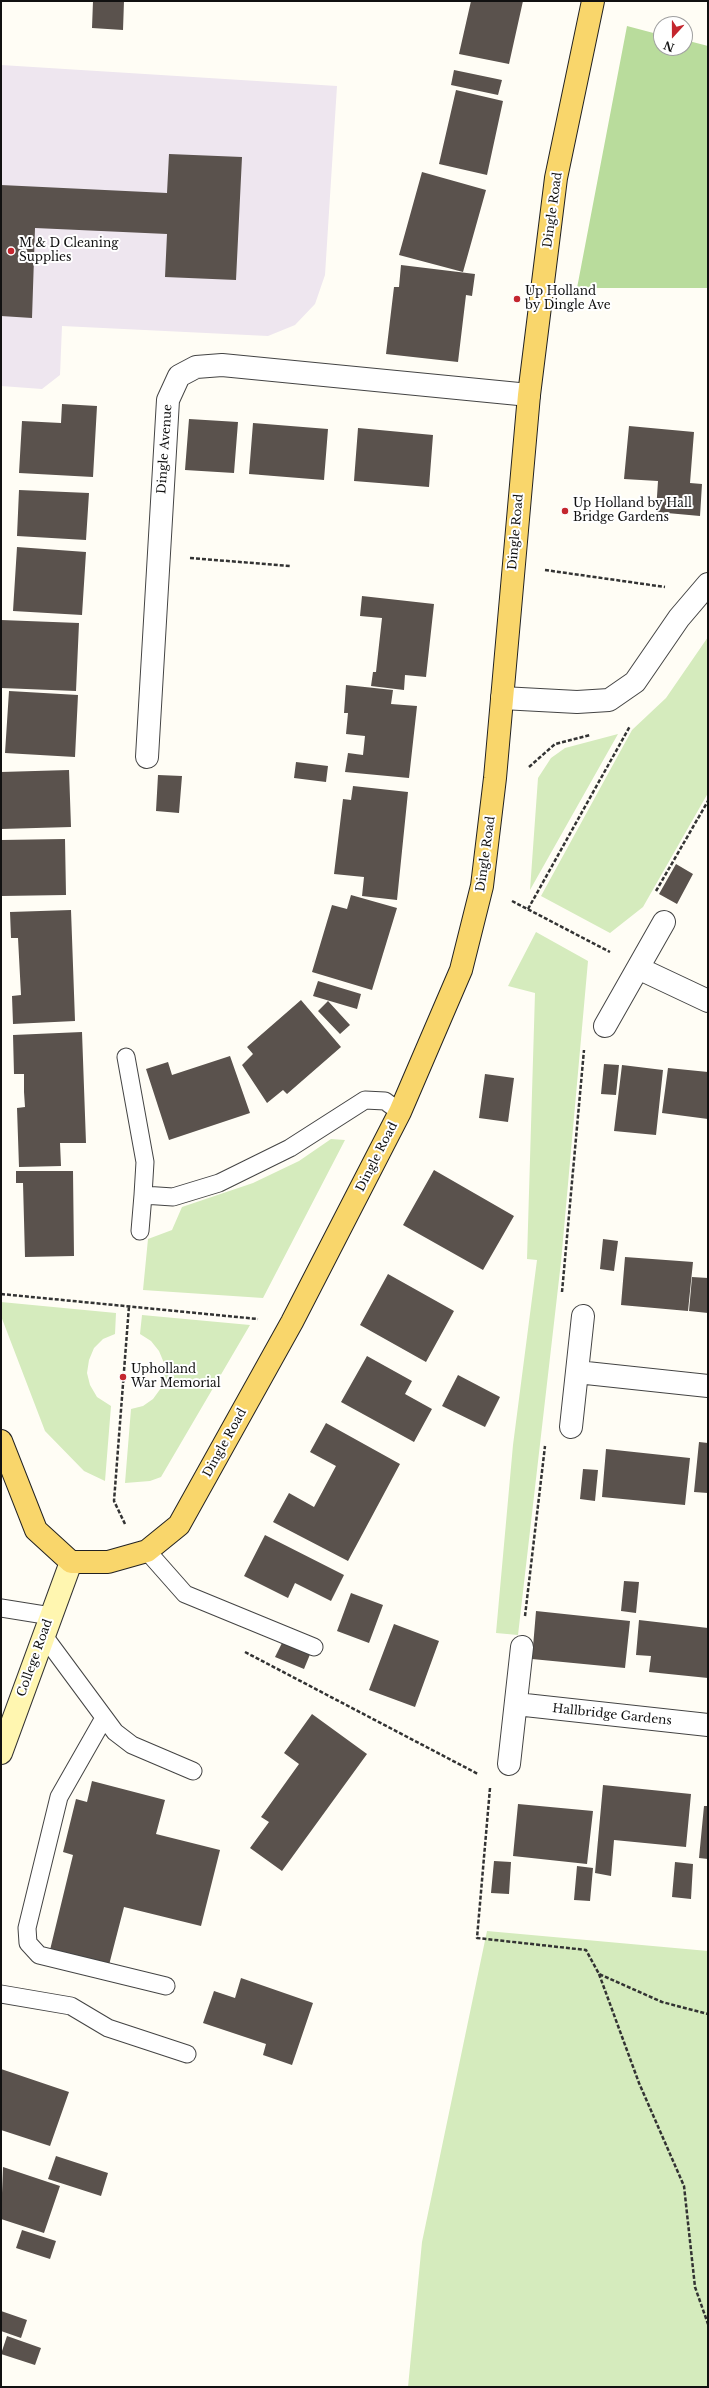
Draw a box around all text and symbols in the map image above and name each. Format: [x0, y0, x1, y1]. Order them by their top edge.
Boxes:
north arrow [653, 16, 693, 56]
text: N [662, 38, 676, 55]
street label: Dingle Road [541, 171, 565, 249]
place label: M & D Cleaning Supplies [19, 237, 118, 265]
marker: M & D Cleaning Supplies [6, 246, 16, 256]
place label: Up Holland by Dingle Ave [525, 285, 611, 313]
marker: Up Holland by Dingle Ave [512, 294, 522, 304]
street label: Dingle Avenue [155, 404, 175, 494]
street label: Dingle Road [506, 493, 526, 571]
place label: Up Holland by Hall Bridge Gardens [573, 497, 692, 525]
marker: Up Holland by Hall Bridge Gardens [560, 506, 570, 516]
street label: Dingle Road [474, 815, 498, 893]
street label: Dingle Road [353, 1120, 401, 1194]
place label: Upholland War Memorial [131, 1363, 221, 1391]
marker: Upholland War Memorial [118, 1372, 128, 1382]
street label: Dingle Road [200, 1406, 250, 1480]
street label: College Road [14, 1617, 56, 1699]
street label: Hallbridge Gardens [552, 1702, 672, 1728]

